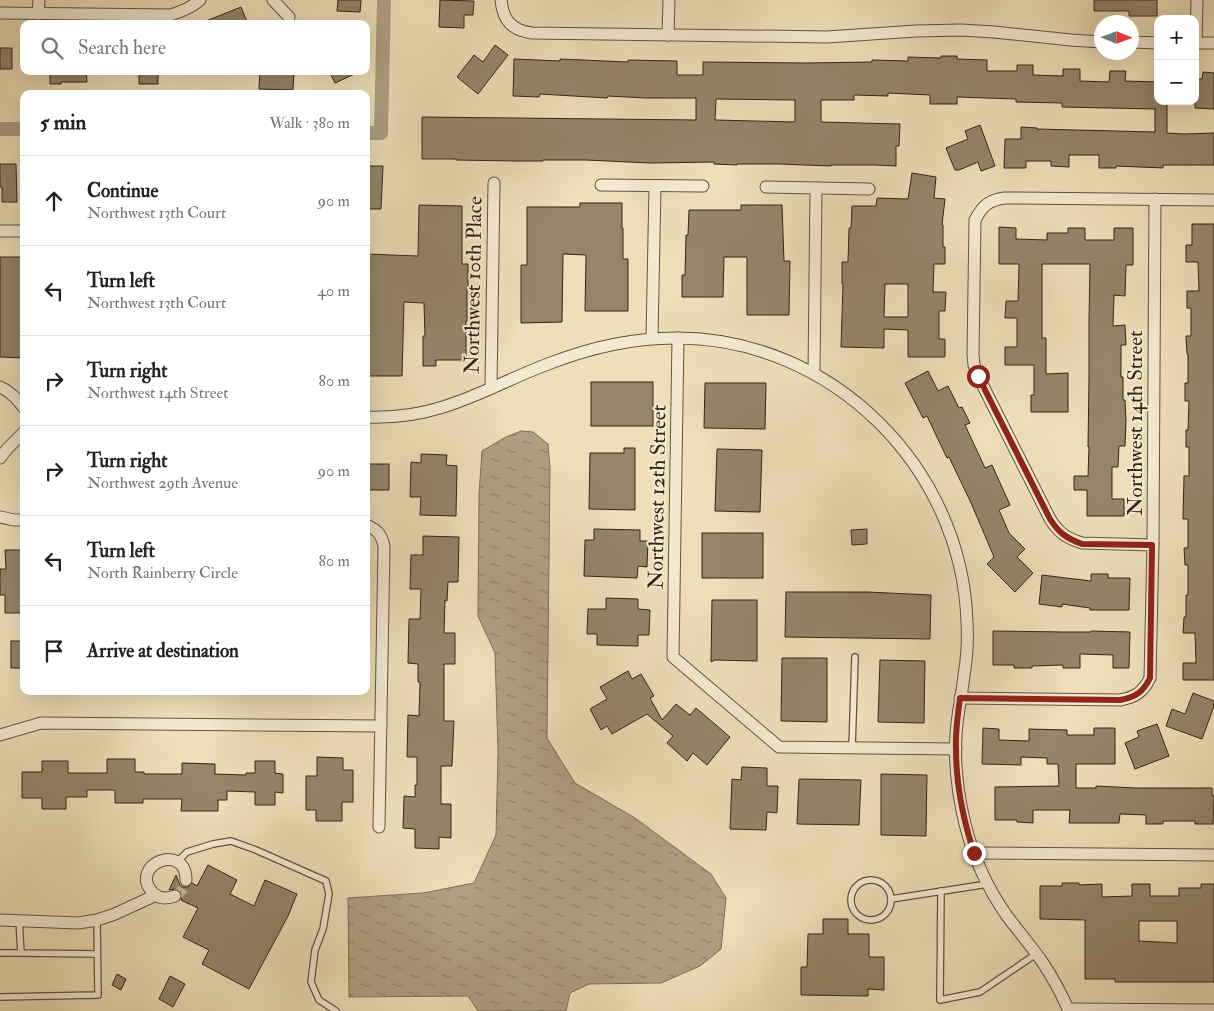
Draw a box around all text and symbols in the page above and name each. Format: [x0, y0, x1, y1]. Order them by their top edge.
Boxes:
north arrow [1094, 15, 1139, 60]
map controls [1154, 15, 1199, 105]
button: + [1154, 15, 1199, 60]
search box [20, 20, 370, 75]
icon: search [38, 34, 66, 62]
text: Search here [78, 36, 166, 60]
button: − [1154, 60, 1199, 105]
text: 5 min [40, 109, 86, 136]
text: Walk · 380 m [269, 113, 350, 133]
text: Continue [87, 179, 158, 203]
icon: ahead [40, 187, 68, 215]
text: 90 m [318, 191, 350, 211]
street label: Northwest 10th Place [458, 196, 489, 374]
text: Northwest 13th Court [87, 203, 226, 223]
text: Turn left [87, 269, 155, 293]
icon: left [40, 277, 68, 305]
text: 40 m [317, 281, 350, 301]
text: Northwest 13th Court [87, 293, 226, 313]
street label: Northwest 14th Street [1122, 330, 1149, 516]
text: Turn right [87, 359, 167, 383]
route start [967, 365, 990, 388]
icon: right [40, 367, 68, 395]
text: 80 m [319, 371, 350, 391]
text: Northwest 14th Street [87, 383, 228, 403]
street label: Northwest 12th Street [642, 404, 673, 590]
text: Turn right [87, 449, 167, 473]
icon: right [40, 457, 68, 485]
text: 90 m [318, 461, 350, 481]
text: Northwest 29th Avenue [87, 473, 238, 493]
text: Turn left [87, 539, 155, 563]
icon: left [40, 547, 68, 575]
text: 80 m [319, 551, 350, 571]
text: North Rainberry Circle [87, 563, 238, 583]
icon: arrive [40, 637, 68, 665]
text: Arrive at destination [87, 639, 239, 663]
route end [963, 842, 986, 865]

